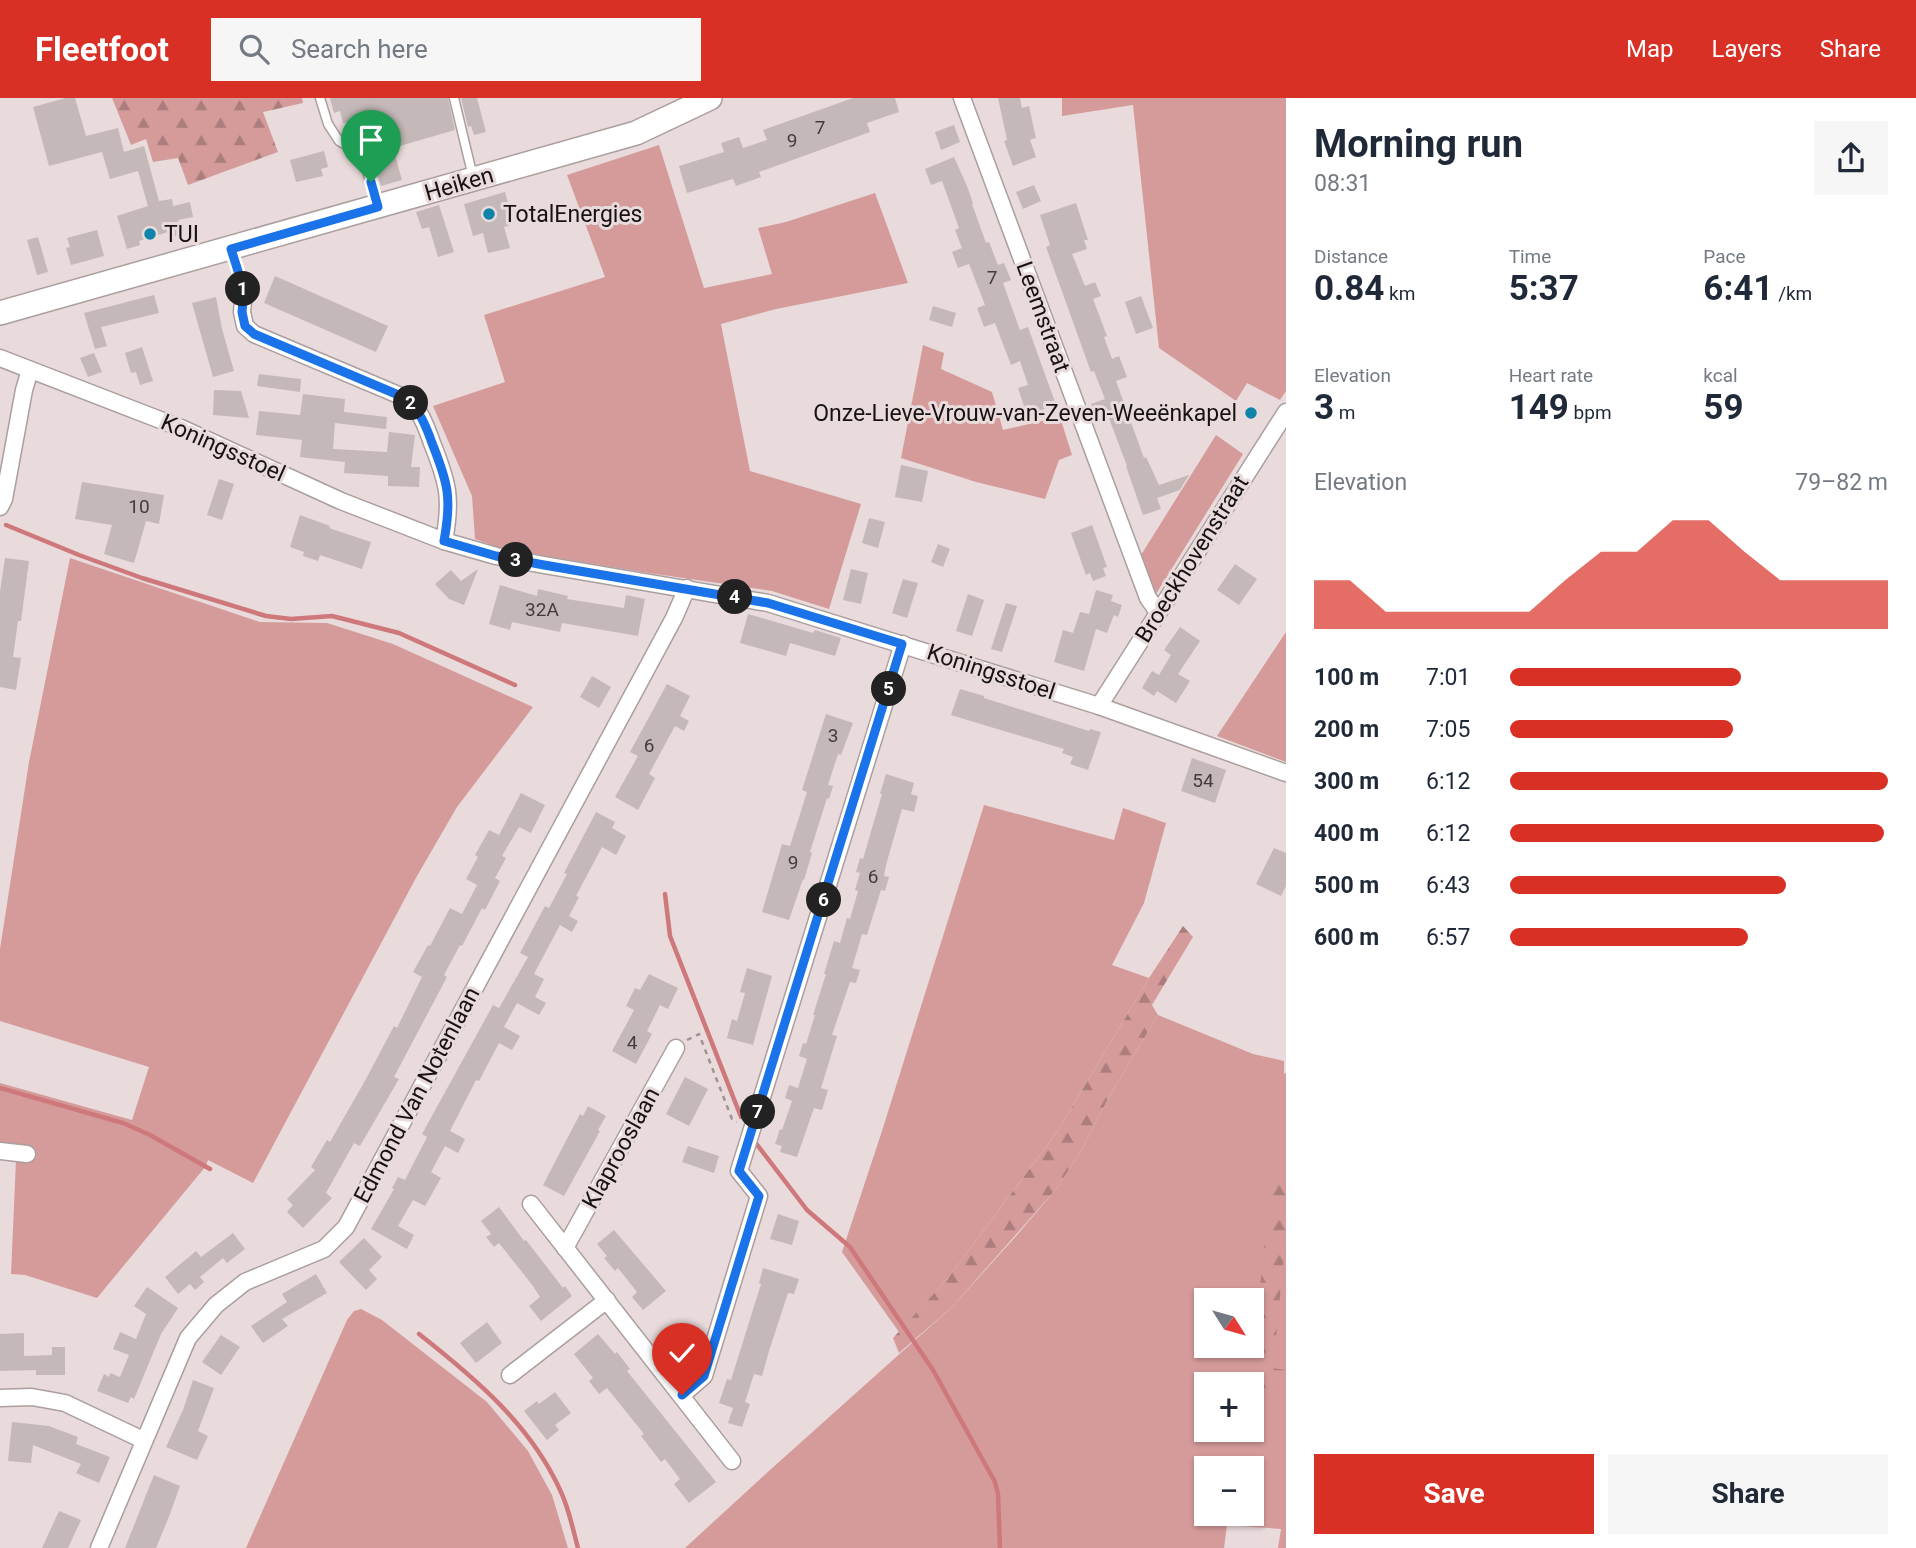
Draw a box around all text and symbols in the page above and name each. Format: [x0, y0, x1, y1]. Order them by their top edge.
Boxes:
search box [211, 18, 701, 81]
text: Fleetfoot [35, 30, 169, 69]
icon: search [235, 30, 273, 68]
text: Search here [291, 34, 428, 64]
text: Map [1626, 35, 1674, 63]
text: Layers [1712, 35, 1782, 63]
text: Share [1820, 35, 1881, 63]
pin [341, 110, 401, 182]
house number: 7 [815, 116, 825, 139]
icon: arrive [352, 121, 390, 159]
button: share [1814, 121, 1888, 195]
text: Morning run [1314, 122, 1523, 166]
house number: 9 [787, 129, 797, 152]
street label: Heiken [421, 161, 497, 207]
text: 08:31 [1314, 170, 1371, 197]
place label: TotalEnergies [503, 201, 642, 228]
marker: TotalEnergies [481, 206, 497, 222]
place label: TUI [164, 221, 199, 248]
marker: TUI [142, 226, 158, 242]
text: Distance [1314, 245, 1388, 268]
text: Time [1509, 245, 1551, 268]
text: Pace [1703, 245, 1746, 268]
street label: Leemstraat [1010, 258, 1076, 376]
house number: 7 [987, 266, 997, 289]
text: 0.84 [1314, 268, 1384, 309]
text: 5:37 [1509, 268, 1579, 309]
text: 6:41 [1703, 268, 1773, 309]
pin: 1 [226, 272, 260, 306]
text: 1 [237, 277, 248, 300]
text: km [1384, 282, 1415, 305]
text: /km [1773, 282, 1812, 305]
text: Elevation [1314, 364, 1391, 387]
text: Heart rate [1509, 364, 1593, 387]
text: kcal [1703, 364, 1738, 387]
pin: 2 [394, 386, 428, 420]
text: 3 [1314, 387, 1334, 428]
text: 149 [1509, 387, 1569, 428]
text: 59 [1703, 387, 1744, 428]
text: 2 [405, 391, 416, 414]
place label: Onze-Lieve-Vrouw-van-Zeven-Weeënkapel [813, 400, 1237, 427]
text: m [1334, 401, 1355, 424]
text: bpm [1569, 401, 1612, 424]
marker: Onze-Lieve-Vrouw-van-Zeven-Weeënkapel [1243, 405, 1259, 421]
street label: Koningsstoel [157, 409, 289, 487]
text: Elevation [1314, 469, 1407, 496]
text: 79–82 m [1795, 469, 1888, 496]
street label: Broeckhovenstraat [1130, 471, 1254, 647]
house number: 10 [128, 495, 150, 518]
pin: 3 [498, 542, 534, 578]
text: 3 [510, 548, 521, 571]
pin: 4 [718, 580, 752, 614]
text: 4 [729, 585, 740, 608]
house number: 32A [525, 598, 559, 621]
street label: Koningsstoel [924, 639, 1058, 705]
text: 100 m [1314, 664, 1379, 691]
text: 7:01 [1426, 664, 1470, 691]
pin: 5 [872, 672, 906, 706]
text: 5 [883, 677, 894, 700]
text: 200 m [1314, 716, 1379, 743]
text: 7:05 [1426, 716, 1470, 743]
house number: 3 [828, 724, 838, 747]
house number: 6 [644, 734, 654, 757]
text: 300 m [1314, 768, 1379, 795]
text: 6:12 [1426, 768, 1470, 795]
house number: 54 [1192, 769, 1214, 792]
text: 400 m [1314, 820, 1379, 847]
text: 6:12 [1426, 820, 1470, 847]
house number: 9 [788, 851, 798, 874]
house number: 6 [868, 865, 878, 888]
text: 500 m [1314, 872, 1379, 899]
text: 6:43 [1426, 872, 1470, 899]
pin: 6 [806, 882, 842, 918]
text: 6 [818, 888, 829, 911]
text: 600 m [1314, 924, 1379, 951]
text: 6:57 [1426, 924, 1470, 951]
street label: Edmond Van Notenlaan [349, 982, 485, 1208]
house number: 4 [627, 1031, 638, 1054]
street label: Klaprooslaan [577, 1083, 665, 1213]
pin: 7 [740, 1094, 776, 1130]
text: 7 [752, 1100, 763, 1123]
north arrow [1194, 1288, 1264, 1358]
map controls [1194, 1288, 1264, 1526]
pin [652, 1323, 712, 1395]
icon: check [663, 1334, 701, 1372]
button: + [1194, 1372, 1264, 1442]
button: Save [1314, 1454, 1594, 1534]
button: Share [1608, 1454, 1888, 1534]
button: − [1194, 1456, 1264, 1526]

